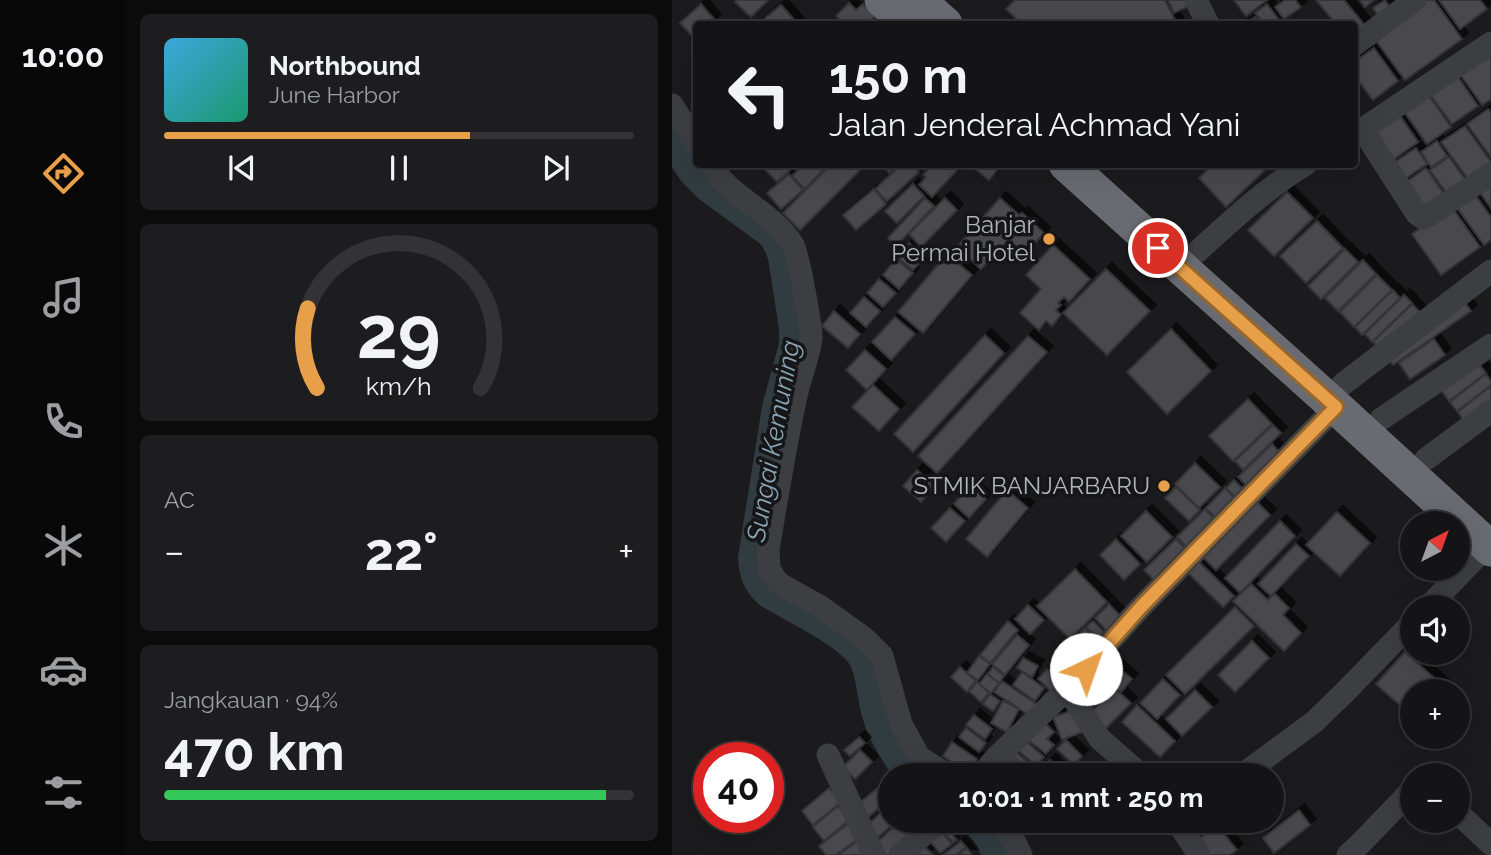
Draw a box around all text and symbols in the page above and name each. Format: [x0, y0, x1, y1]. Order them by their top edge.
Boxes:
text: 10:00 [22, 37, 104, 74]
text: 150 m [829, 47, 968, 104]
icon: left [714, 49, 805, 140]
text: Northbound [269, 51, 421, 81]
text: June Harbor [269, 81, 400, 108]
text: Jalan Jenderal Achmad Yani [829, 106, 1241, 143]
icon: directions [39, 149, 88, 198]
icon: previous [223, 149, 261, 187]
icon: pause [380, 149, 418, 187]
icon: next [537, 149, 575, 187]
place label: Banjar Permai Hotel [891, 210, 1036, 267]
pin [1128, 218, 1188, 278]
icon: arrive [1139, 229, 1177, 267]
marker: Banjar Permai Hotel [1041, 231, 1057, 247]
icon: music [39, 273, 88, 322]
text: 29 [357, 291, 441, 376]
water label: Sungai Kemuning [740, 338, 805, 545]
text: km/h [366, 371, 432, 401]
icon: phone [39, 397, 88, 446]
place label: STMIK BANJARBARU [914, 471, 1150, 500]
marker: STMIK BANJARBARU [1156, 478, 1172, 494]
text: AC [164, 486, 195, 513]
north arrow [1400, 511, 1470, 581]
map controls [1400, 511, 1470, 833]
icon: climate [39, 521, 88, 570]
text: 22° [365, 521, 438, 582]
text: − [164, 529, 184, 574]
text: + [618, 529, 634, 574]
button: sound [1400, 595, 1470, 665]
position arrow [1049, 632, 1123, 706]
icon: car [39, 645, 88, 694]
button: + [1400, 679, 1470, 749]
text: Jangkauan · 94% [164, 686, 338, 713]
text: 470 km [164, 721, 345, 782]
speed limit sign: 40 [693, 742, 784, 833]
button: − [1400, 763, 1470, 833]
icon: filters [39, 768, 88, 817]
text: 10:01 · 1 mnt · 250 m [958, 783, 1204, 813]

